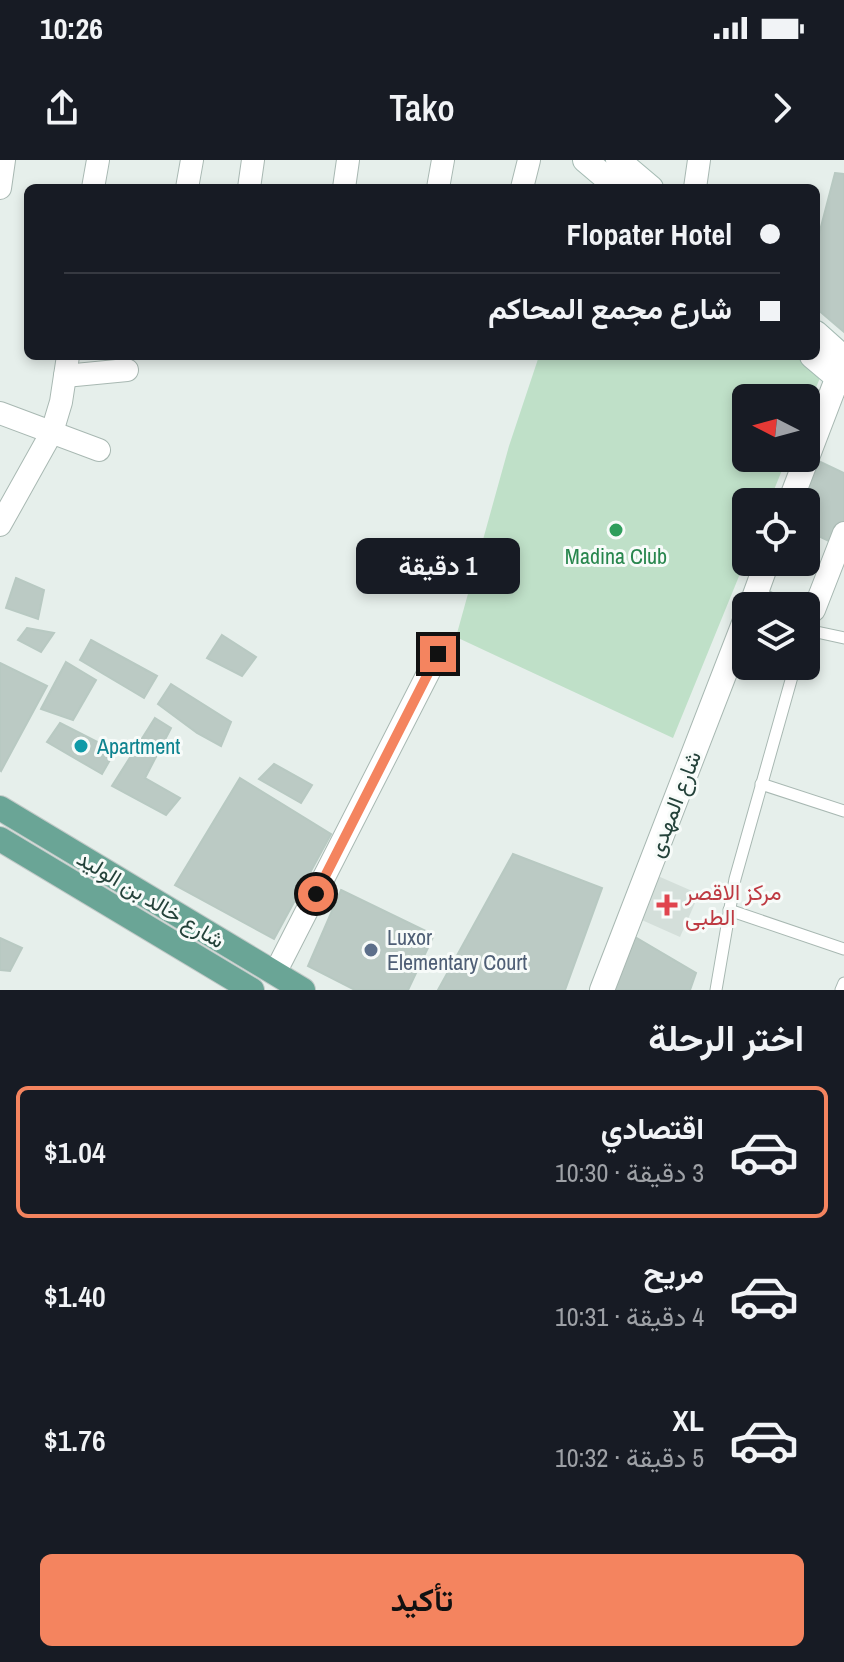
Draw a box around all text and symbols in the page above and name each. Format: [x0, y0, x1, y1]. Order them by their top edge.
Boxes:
text: 10:26 [40, 8, 103, 48]
text: Tako [389, 84, 455, 132]
icon: share [40, 86, 84, 130]
icon: forward [760, 86, 804, 130]
text: Flopater Hotel [567, 214, 732, 254]
text: شارع مجمع المحاكم [488, 288, 732, 328]
north arrow [732, 384, 820, 472]
map controls [732, 384, 820, 680]
button: locate [732, 488, 820, 576]
marker: Madina Club [607, 521, 625, 539]
callout: 1 دقيقة [356, 538, 520, 594]
place label: Madina Club [565, 541, 667, 571]
text: 1 دقيقة [399, 548, 477, 583]
button: layers [732, 592, 820, 680]
route end [420, 636, 456, 672]
place label: Apartment [96, 731, 180, 761]
marker: Apartment [72, 737, 90, 755]
street label: شارع المهدى [640, 747, 708, 861]
street label: شارع خالد بن الوليد [72, 843, 230, 955]
route start [298, 876, 334, 912]
place label: مركز الاقصر الطبى [684, 877, 782, 932]
marker: مركز الاقصر الطبى [656, 894, 678, 916]
place label: Luxor Elementary Court [387, 922, 527, 977]
marker: Luxor Elementary Court [362, 941, 380, 959]
text: اختر الرحلة [648, 1014, 804, 1062]
text: اقتصادي [601, 1108, 704, 1148]
icon: car [728, 1116, 800, 1188]
text: $1.04 [44, 1132, 106, 1172]
text: 3 دقيقة · 10:30 [555, 1155, 704, 1190]
text: مريح [644, 1252, 704, 1292]
icon: car [728, 1260, 800, 1332]
text: $1.40 [44, 1276, 106, 1316]
text: 4 دقيقة · 10:31 [555, 1299, 704, 1334]
text: XL [673, 1400, 704, 1440]
icon: car [728, 1404, 800, 1476]
text: $1.76 [44, 1420, 106, 1460]
text: 5 دقيقة · 10:32 [555, 1440, 704, 1475]
button: تأكيد [40, 1554, 804, 1646]

